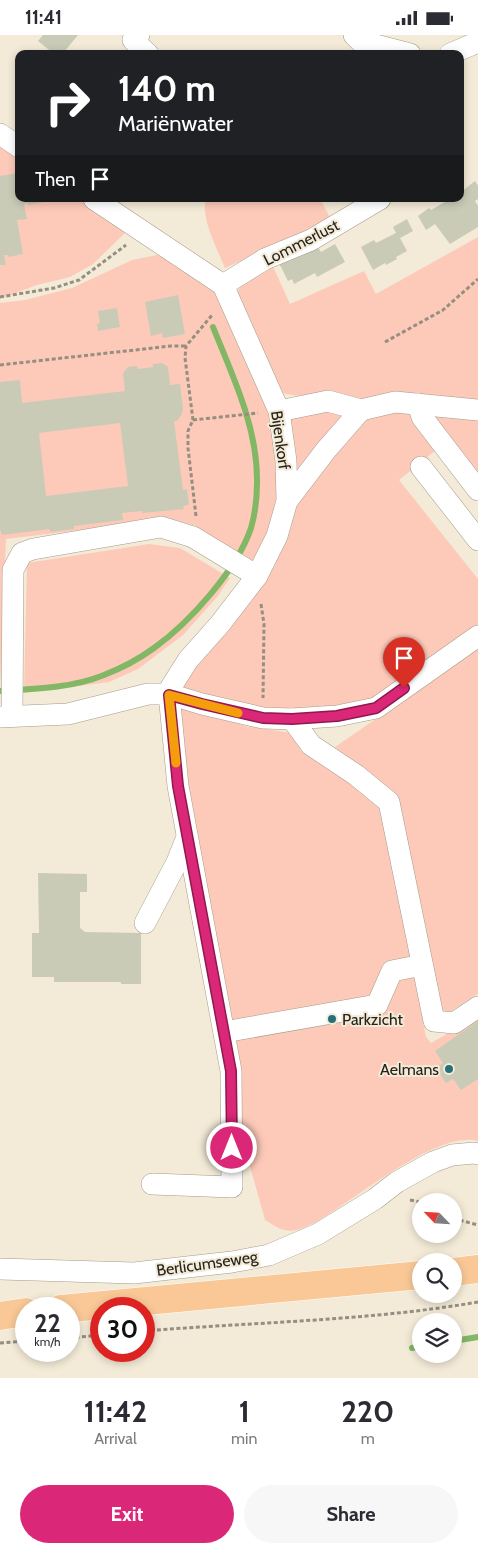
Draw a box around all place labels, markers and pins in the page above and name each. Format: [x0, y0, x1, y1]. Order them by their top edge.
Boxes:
pin [383, 637, 425, 688]
place label: Parkzicht [342, 1010, 404, 1029]
marker: Parkzicht [326, 1013, 338, 1025]
place label: Aelmans [380, 1060, 439, 1079]
marker: Aelmans [443, 1063, 455, 1075]

